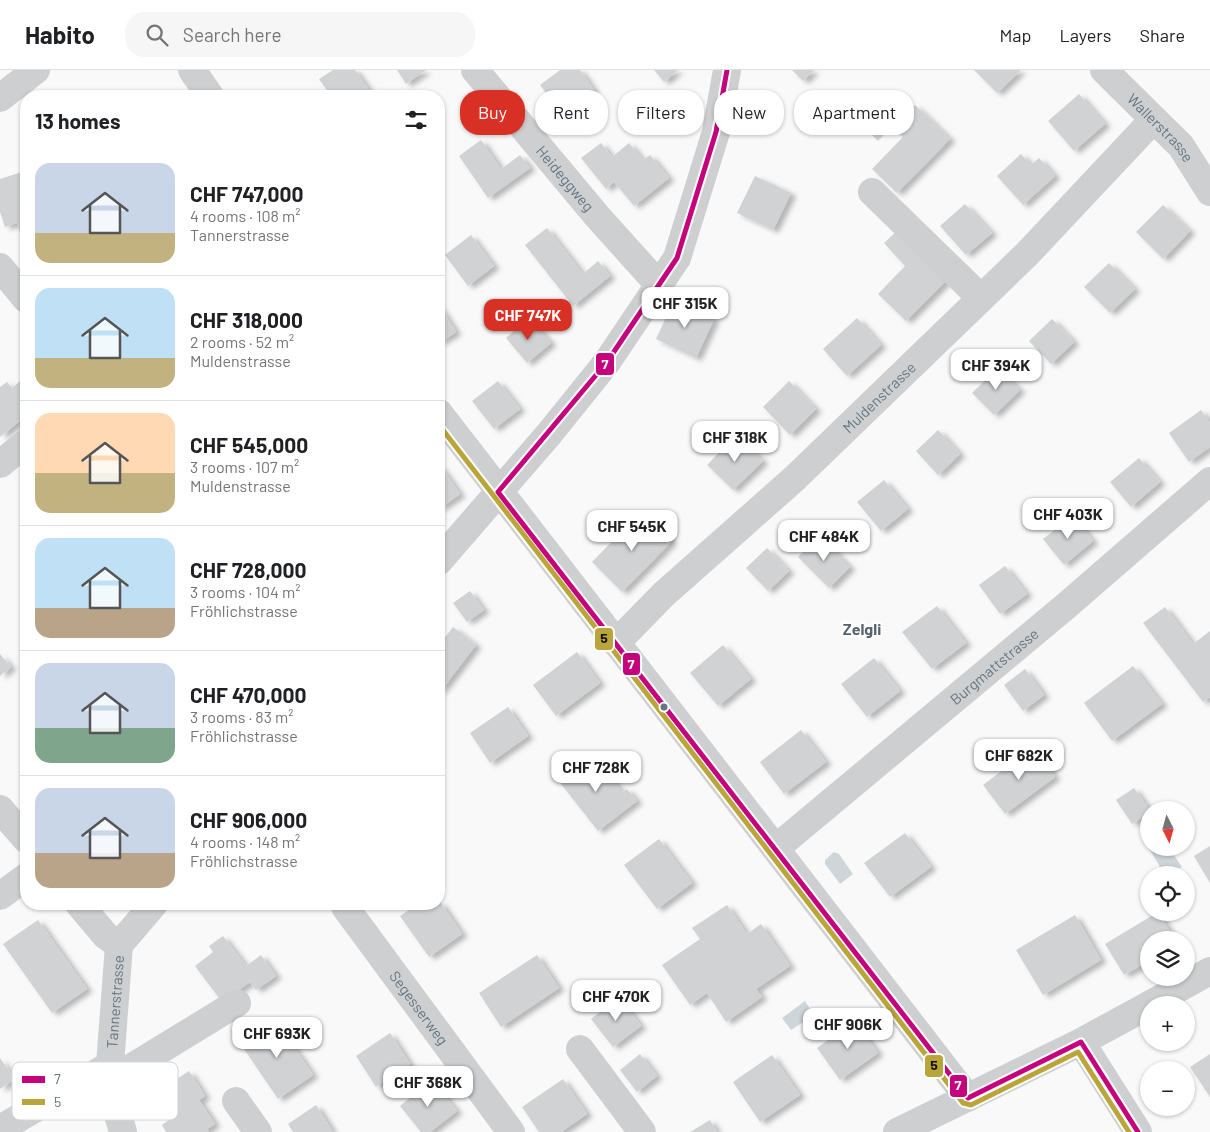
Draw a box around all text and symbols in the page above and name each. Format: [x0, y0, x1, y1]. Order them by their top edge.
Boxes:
search box [125, 12, 475, 57]
text: Habito [25, 20, 95, 49]
icon: search [143, 21, 171, 49]
text: Search here [183, 23, 282, 46]
text: Map [999, 24, 1031, 46]
text: Layers [1059, 24, 1112, 46]
text: Share [1140, 24, 1185, 46]
street label: Wallerstrasse [1124, 89, 1198, 165]
chip: Buy [460, 90, 525, 135]
chip: Rent [535, 90, 608, 135]
chip: Filters [618, 90, 704, 135]
chip: New [714, 90, 784, 135]
chip: Apartment [794, 90, 914, 135]
icon: filters [402, 106, 430, 134]
text: 13 homes [35, 108, 120, 133]
street label: Heideggweg [533, 142, 598, 215]
text: CHF 747,000 [190, 181, 303, 206]
icon: home [75, 183, 135, 243]
text: 4 rooms · 108 m² [190, 206, 301, 225]
text: Tannerstrasse [190, 225, 290, 244]
pin: CHF 315K [633, 286, 737, 329]
text: CHF 315K [653, 293, 717, 312]
pin: CHF 747K [476, 298, 580, 341]
text: CHF 747K [495, 305, 561, 324]
text: CHF 318,000 [190, 307, 303, 332]
icon: home [75, 308, 135, 368]
text: 2 rooms · 52 m² [190, 332, 294, 351]
pin: CHF 394K [944, 348, 1048, 391]
text: Muldenstrasse [190, 351, 291, 370]
line badge: 7 [595, 352, 615, 376]
text: 7 [602, 355, 609, 372]
text: CHF 394K [962, 355, 1030, 374]
street label: Muldenstrasse [839, 358, 919, 436]
pin: CHF 318K [683, 420, 787, 463]
text: CHF 318K [703, 427, 767, 446]
text: CHF 545,000 [190, 432, 308, 457]
icon: home [75, 433, 135, 493]
text: 3 rooms · 107 m² [190, 457, 299, 476]
text: Muldenstrasse [190, 476, 291, 495]
pin: CHF 403K [1016, 498, 1120, 540]
text: CHF 403K [1033, 504, 1103, 523]
pin: CHF 545K [580, 510, 684, 552]
text: CHF 545K [598, 516, 666, 535]
pin: CHF 484K [772, 520, 876, 562]
text: CHF 484K [789, 526, 859, 545]
text: CHF 728,000 [190, 557, 306, 582]
icon: home [75, 558, 135, 618]
text: 3 rooms · 104 m² [190, 582, 300, 601]
text: Fröhlichstrasse [190, 601, 298, 620]
district label: Zelgli [843, 619, 881, 638]
street label: Burgmattstrasse [946, 624, 1042, 708]
line badge: 5 [594, 627, 614, 651]
text: 5 [600, 629, 608, 646]
line badge: 7 [622, 652, 641, 676]
text: 7 [628, 655, 635, 672]
text: CHF 470,000 [190, 682, 306, 707]
icon: home [75, 683, 135, 743]
unlabelled marker [659, 702, 669, 712]
text: 3 rooms · 83 m² [190, 707, 294, 726]
text: Fröhlichstrasse [190, 726, 298, 745]
pin: CHF 682K [967, 738, 1071, 781]
text: CHF 682K [985, 745, 1053, 764]
pin: CHF 728K [544, 750, 648, 793]
text: CHF 728K [562, 757, 630, 776]
north arrow [1140, 801, 1195, 856]
map controls [1140, 801, 1195, 1116]
text: CHF 906,000 [190, 807, 307, 832]
icon: home [75, 808, 135, 868]
text: 4 rooms · 148 m² [190, 832, 300, 851]
text: Fröhlichstrasse [190, 851, 298, 870]
button: locate [1140, 866, 1195, 921]
button: layers [1140, 931, 1195, 986]
street label: Tannerstrasse [102, 954, 127, 1049]
street label: Segesserweg [386, 967, 452, 1048]
pin: CHF 470K [564, 980, 668, 1022]
text: CHF 470K [582, 986, 650, 1005]
button: + [1140, 996, 1195, 1051]
pin: CHF 906K [796, 1008, 900, 1050]
text: CHF 906K [814, 1014, 882, 1033]
pin: CHF 693K [225, 1016, 329, 1059]
text: CHF 693K [243, 1023, 311, 1042]
line badge: 5 [924, 1054, 944, 1078]
text: 5 [930, 1056, 938, 1073]
button: − [1140, 1061, 1195, 1116]
legend [12, 1062, 178, 1120]
pin: CHF 368K [376, 1066, 480, 1108]
text: 7 [54, 1070, 61, 1087]
text: CHF 368K [394, 1072, 462, 1091]
line badge: 7 [949, 1074, 968, 1098]
text: 7 [955, 1076, 962, 1093]
text: 5 [54, 1093, 61, 1110]

